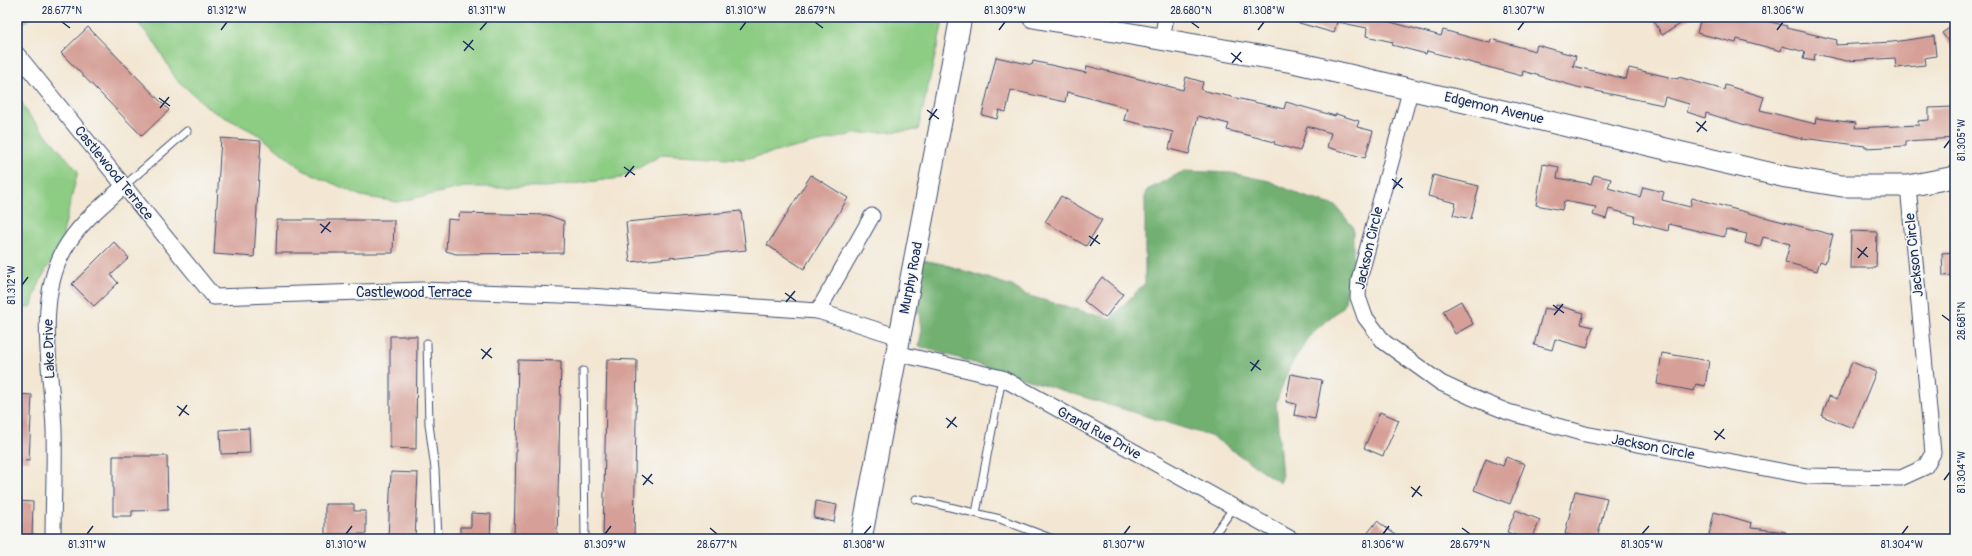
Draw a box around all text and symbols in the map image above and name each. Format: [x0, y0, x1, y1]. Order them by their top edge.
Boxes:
text: 28.677°N [42, 5, 82, 17]
text: 81.312°W [207, 5, 247, 17]
text: 81.311°W [468, 5, 506, 17]
text: 81.310°W [726, 5, 767, 17]
text: 28.679°N [795, 5, 835, 17]
text: 81.309°W [984, 5, 1026, 17]
text: 28.680°N [1170, 5, 1212, 17]
text: 81.308°W [1243, 5, 1285, 17]
text: 81.307°W [1503, 5, 1545, 17]
text: 81.306°W [1762, 5, 1805, 17]
street label: Edgemon Avenue [1443, 88, 1546, 128]
text: 81.305°W [1956, 119, 1968, 161]
street label: Castlewood Terrace [71, 123, 157, 224]
street label: Jackson Circle [1351, 205, 1387, 291]
street label: Jackson Circle [1901, 212, 1927, 298]
street label: Murphy Road [896, 240, 926, 316]
text: 81.312°W [6, 265, 18, 305]
street label: Castlewood Terrace [356, 284, 472, 301]
text: 28.681°N [1956, 301, 1968, 340]
street label: Lake Drive [39, 319, 59, 379]
street label: Grand Rue Drive [1054, 403, 1144, 463]
street label: Jackson Circle [1610, 431, 1696, 463]
text: 81.304°W [1956, 450, 1968, 493]
text: 81.311°W [68, 539, 106, 551]
text: 81.310°W [326, 539, 367, 551]
text: 81.309°W [584, 539, 626, 551]
text: 28.677°N [697, 539, 737, 551]
text: 81.308°W [843, 539, 885, 551]
text: 81.307°W [1103, 539, 1145, 551]
text: 81.306°W [1362, 539, 1405, 551]
text: 28.679°N [1450, 539, 1490, 551]
text: 81.305°W [1621, 539, 1663, 551]
text: 81.304°W [1881, 539, 1924, 551]

